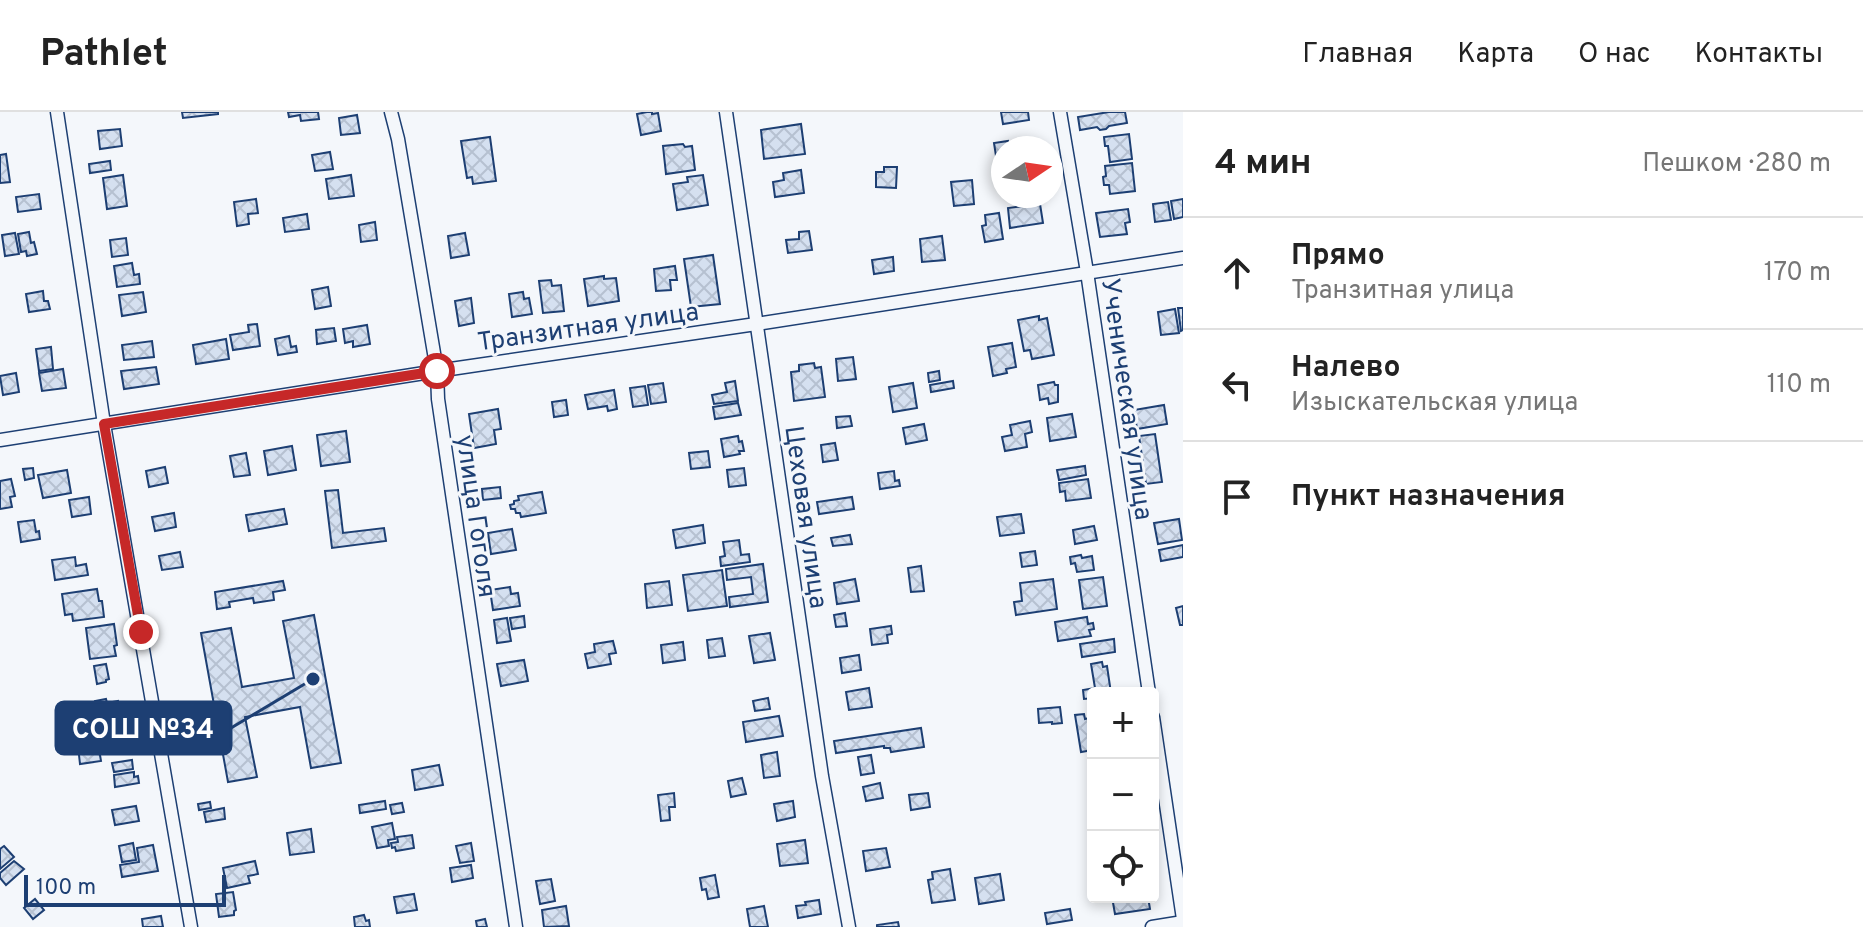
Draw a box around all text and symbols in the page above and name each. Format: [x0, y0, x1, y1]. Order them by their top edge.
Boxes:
text: Pathlet [40, 31, 168, 80]
text: Главная [1302, 37, 1413, 73]
text: Карта [1457, 37, 1534, 73]
text: О нас [1578, 37, 1651, 73]
text: Контакты [1695, 37, 1823, 73]
north arrow [991, 136, 1063, 208]
text: 4 мин [1215, 143, 1312, 186]
text: Пешком · 280 m [1642, 148, 1831, 181]
text: Прямо [1291, 238, 1385, 275]
icon: ahead [1215, 251, 1259, 295]
text: 170 m [1764, 257, 1831, 290]
text: Транзитная улица [1291, 275, 1514, 308]
street label: Ученическая улица [1092, 276, 1159, 522]
street label: Транзитная улица [476, 297, 701, 360]
text: Налево [1291, 350, 1400, 387]
route start [419, 353, 455, 389]
icon: left [1215, 363, 1259, 407]
text: 110 m [1767, 369, 1831, 402]
text: Изыскательская улица [1291, 387, 1578, 420]
street label: Цеховая улица [775, 424, 834, 611]
street label: улица Гоголя [447, 433, 502, 600]
icon: arrive [1215, 475, 1259, 519]
text: Пункт назначения [1291, 479, 1565, 516]
route end [123, 614, 159, 650]
map controls [1087, 687, 1159, 903]
button: + [1087, 687, 1159, 759]
callout: СОШ №34 [56, 702, 231, 754]
text: СОШ №34 [72, 713, 214, 749]
button: − [1087, 759, 1159, 831]
button: locate [1087, 831, 1159, 903]
scale bar [24, 871, 226, 907]
text: 100 m [36, 875, 96, 902]

